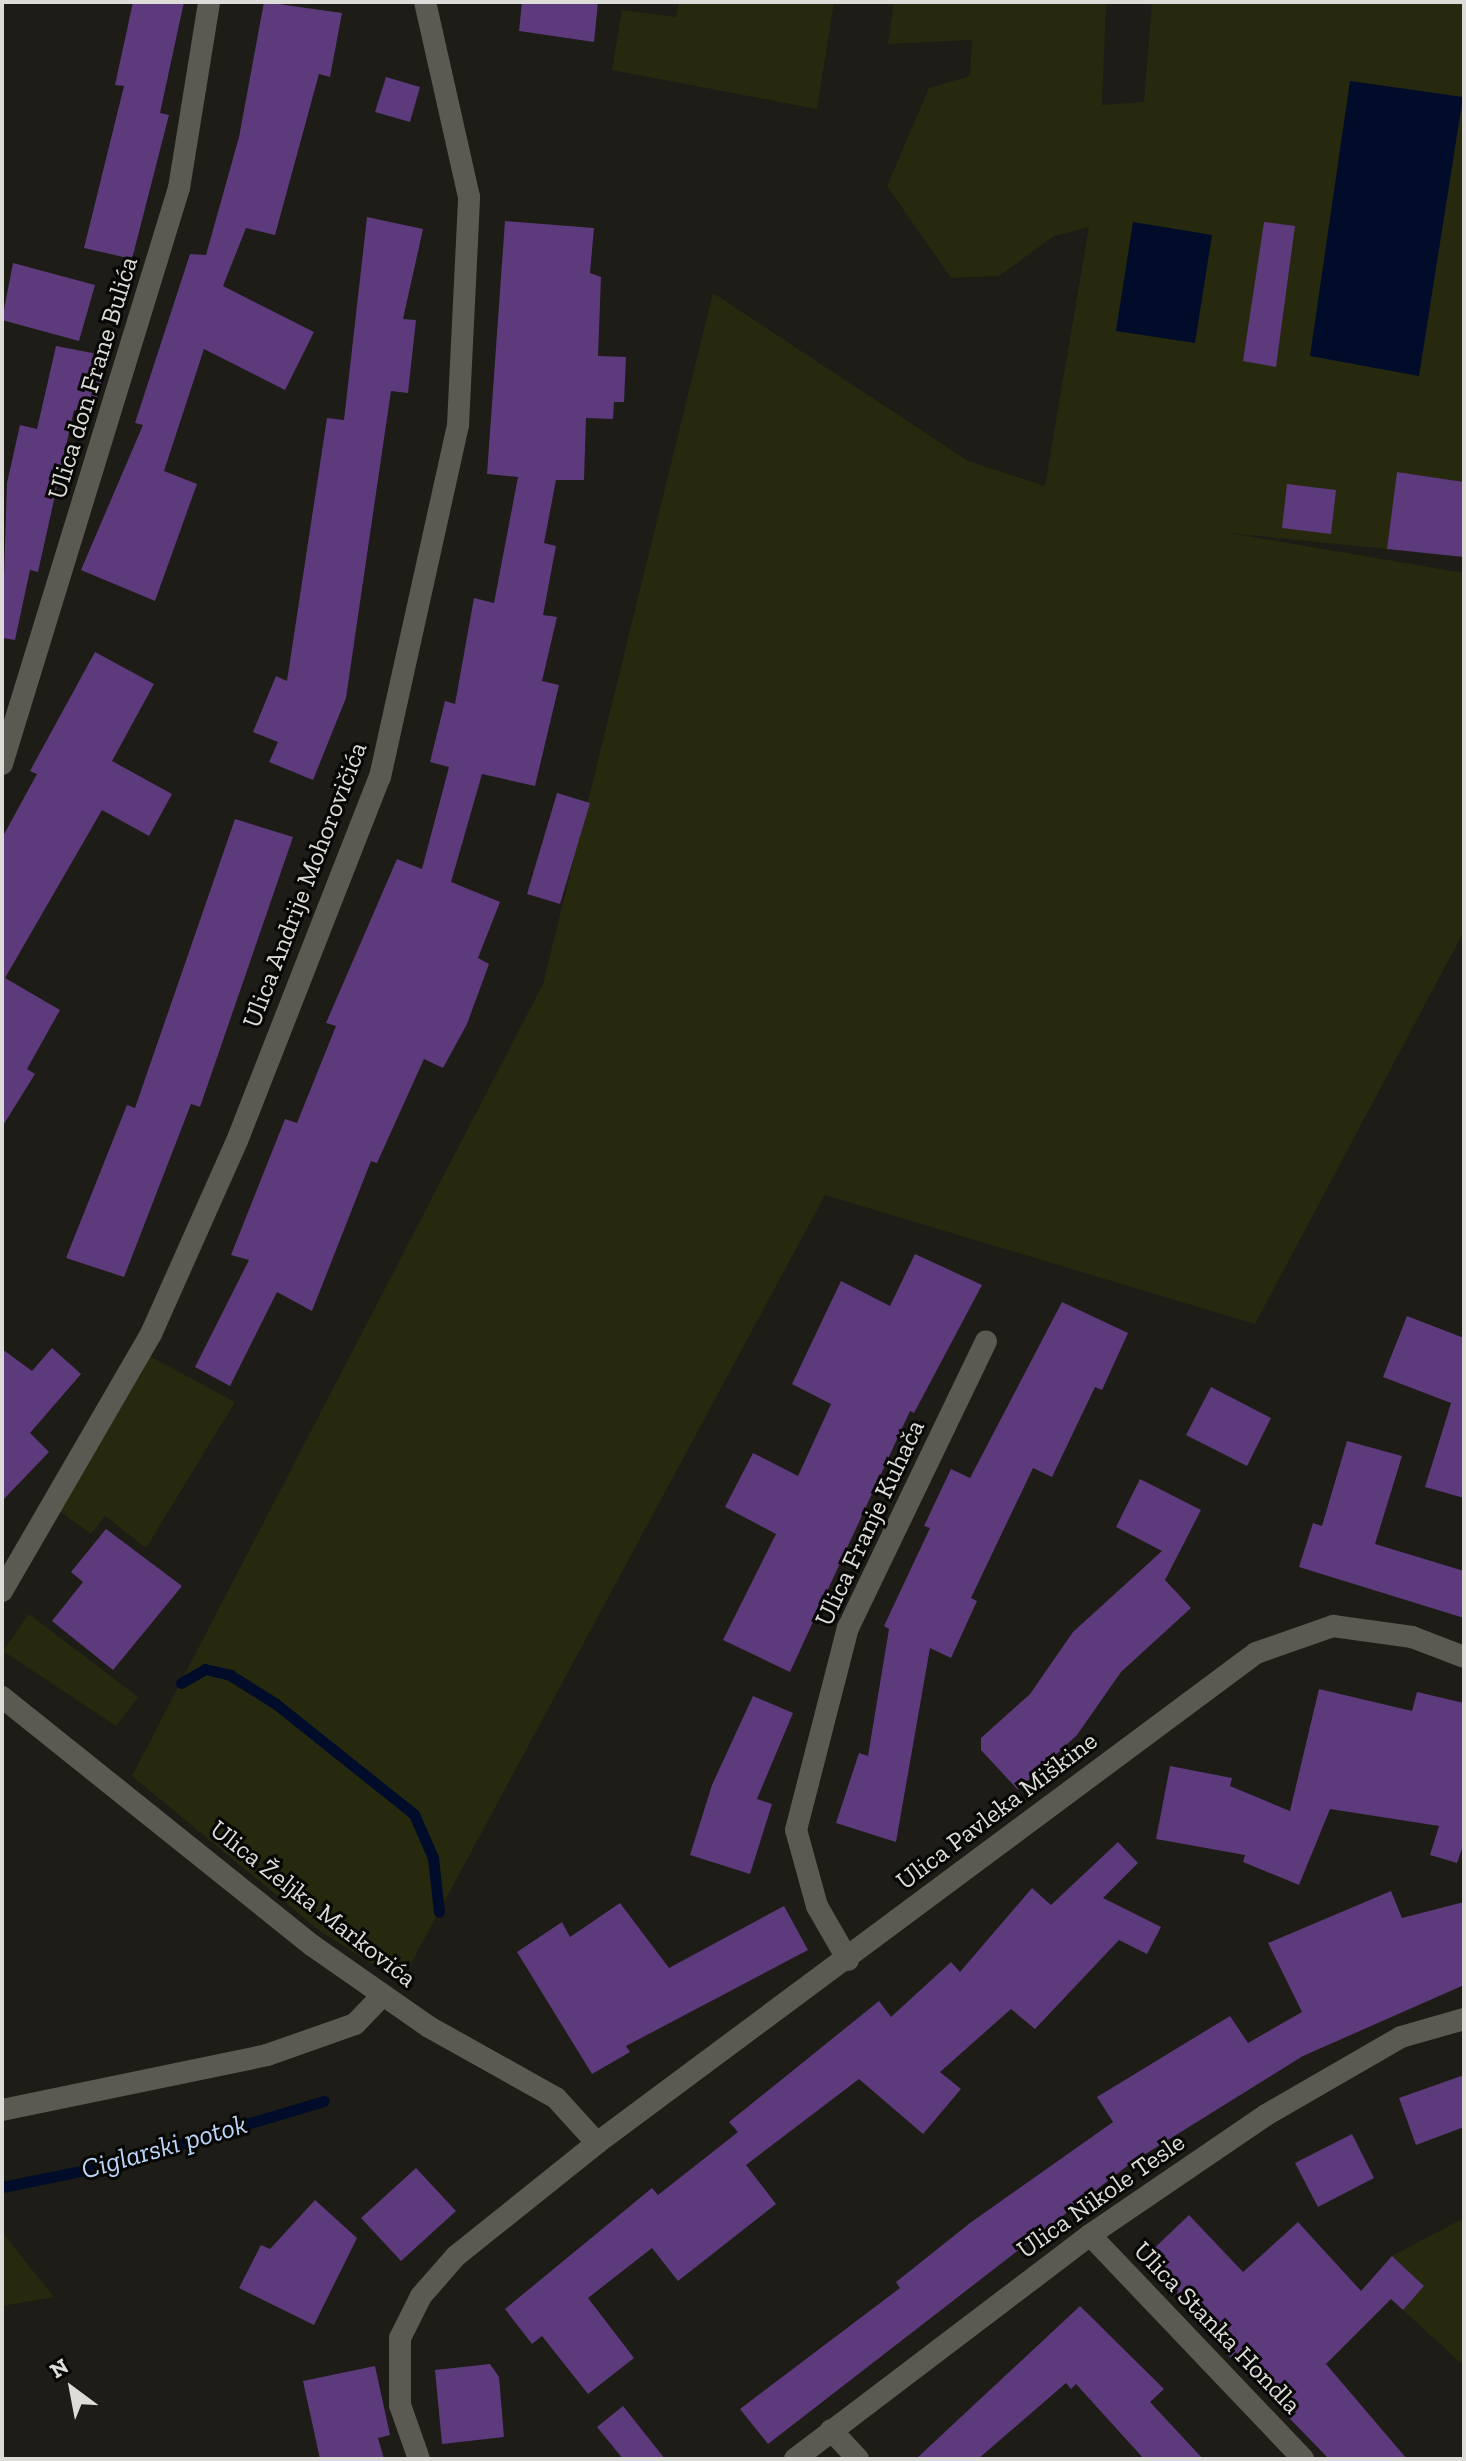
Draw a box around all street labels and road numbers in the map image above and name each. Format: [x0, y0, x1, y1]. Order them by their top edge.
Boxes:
street label: Ulica don Frane Bulića [41, 253, 145, 503]
street label: Ulica Andrije Mohorovičića [236, 737, 374, 1033]
street label: Ulica Franje Kuhača [809, 1415, 931, 1631]
street label: Ulica Pavleka Miškine [890, 1725, 1104, 1897]
street label: Ulica Željka Markovića [204, 1814, 422, 1994]
street label: Ulica Nikole Tesle [1011, 2126, 1191, 2266]
street label: Ulica Stanka Hondla [1127, 2235, 1307, 2421]

